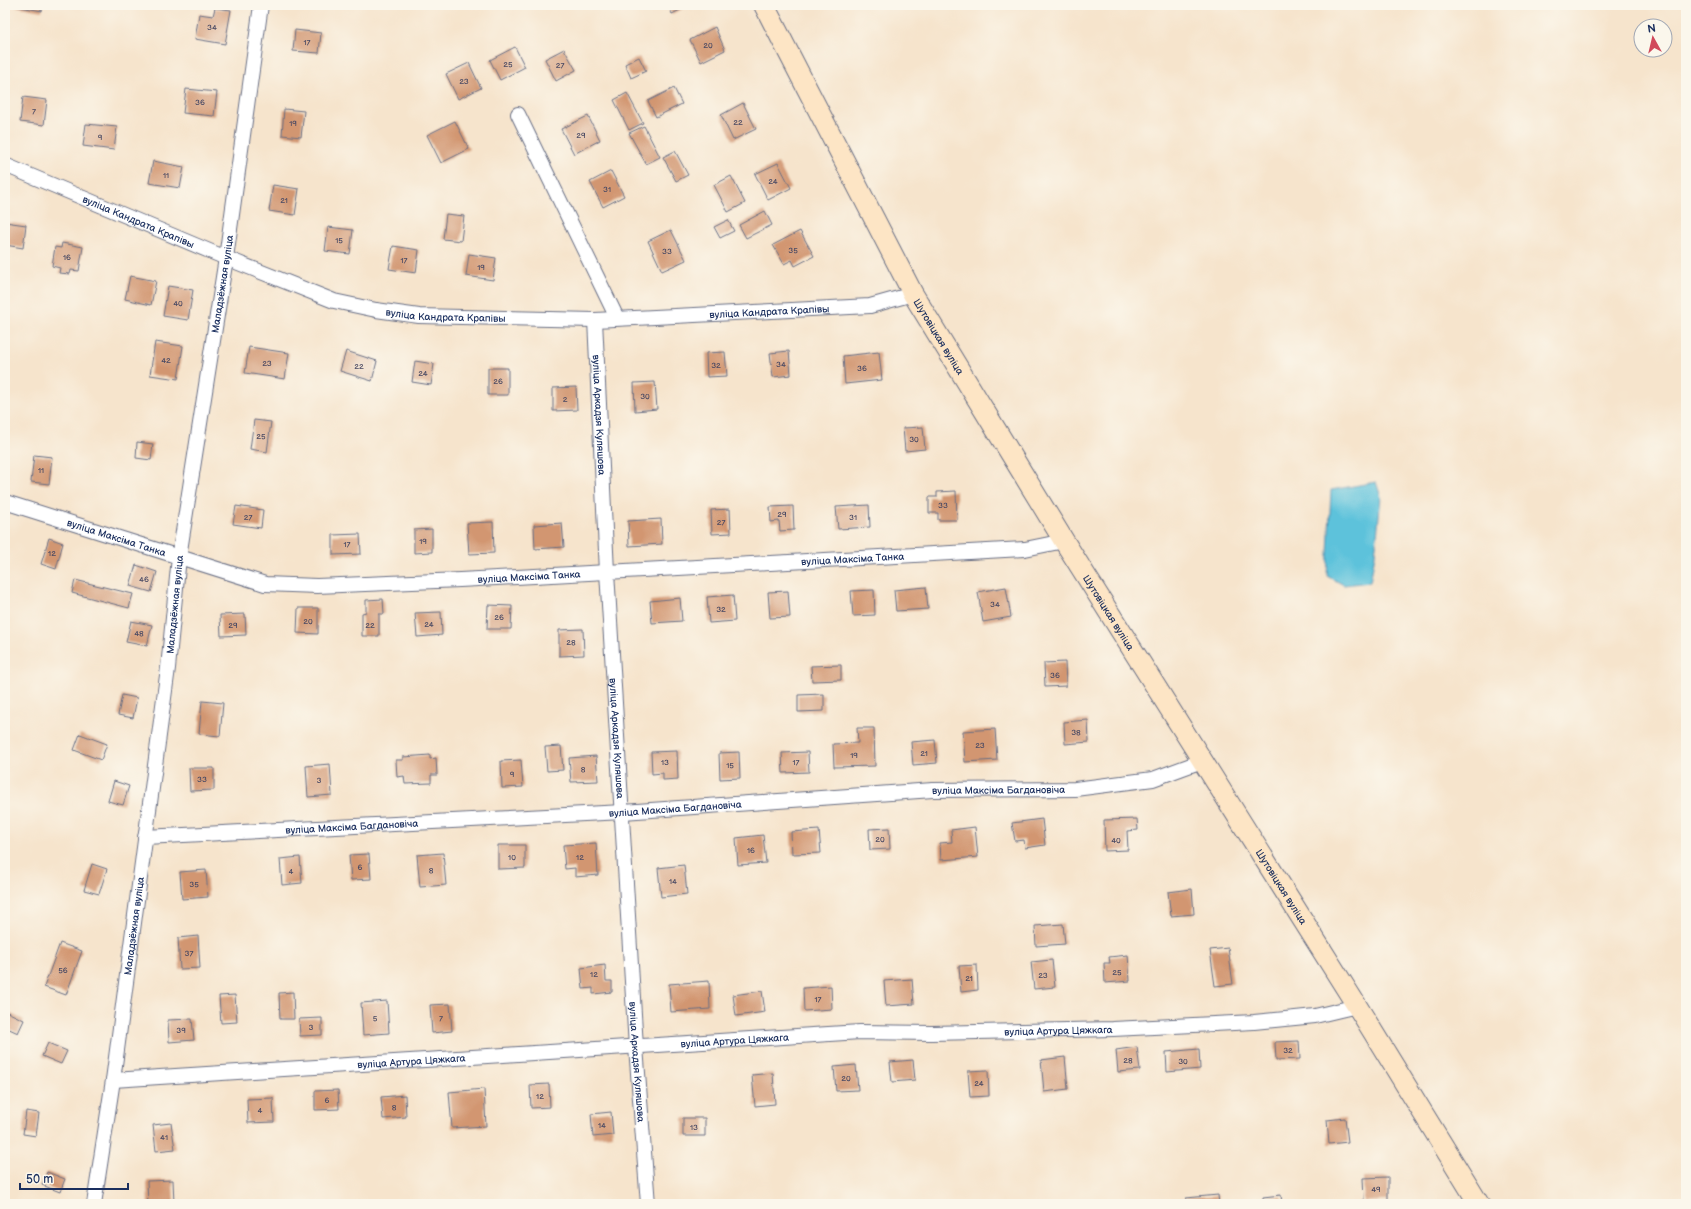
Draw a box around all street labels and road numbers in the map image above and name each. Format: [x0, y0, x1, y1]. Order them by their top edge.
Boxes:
street label: вуліца Кандрата Крапівы [81, 193, 196, 251]
street label: Маладзёжная вуліца [209, 234, 236, 334]
street label: Шутовіцкая вуліца [910, 297, 966, 377]
street label: вуліца Кандрата Крапівы [709, 303, 830, 321]
street label: вуліца Кандрата Крапівы [385, 306, 506, 325]
street label: вуліца Аркадзя Куляшова [590, 354, 607, 476]
street label: вуліца Максіма Танка [65, 517, 167, 559]
street label: вуліца Максіма Танка [801, 551, 905, 568]
street label: Маладзёжная вуліца [164, 555, 186, 654]
street label: вуліца Максіма Танка [477, 568, 581, 586]
street label: Шутовіцкая вуліца [1080, 573, 1136, 653]
street label: вуліца Аркадзя Куляшова [606, 678, 626, 799]
street label: вуліца Максіма Багдановіча [932, 784, 1065, 797]
street label: вуліца Максіма Багдановіча [609, 799, 742, 820]
street label: вуліца Максіма Багдановіча [285, 818, 419, 837]
street label: Шутовіцкая вуліца [1253, 847, 1309, 927]
street label: Маладзёжная вуліца [122, 876, 147, 976]
street label: вуліца Аркадзя Куляшова [626, 1001, 647, 1123]
street label: вуліца Артура Цяжкага [1004, 1024, 1113, 1038]
street label: вуліца Артура Цяжкага [680, 1032, 789, 1051]
street label: вуліца Артура Цяжкага [357, 1052, 466, 1071]

